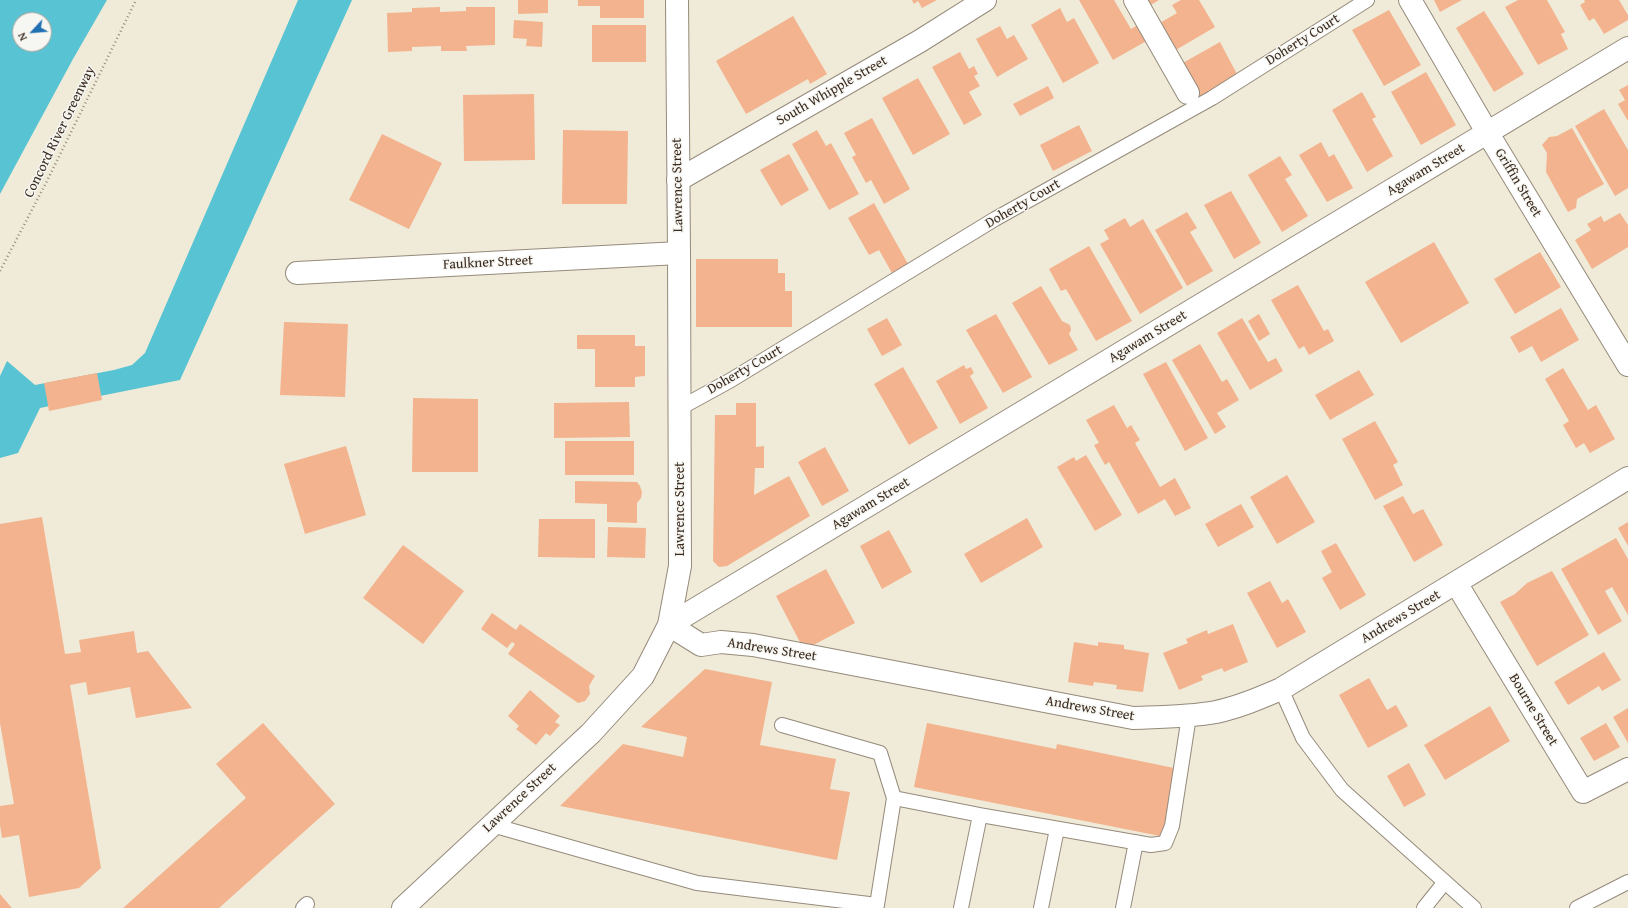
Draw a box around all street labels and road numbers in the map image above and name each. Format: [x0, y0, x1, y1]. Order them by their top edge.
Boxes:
street label: Doherty Court [1263, 11, 1343, 69]
street label: South Whipple Street [774, 52, 890, 130]
street label: Concord River Greenway [21, 63, 99, 201]
street label: Lawrence Street [669, 138, 687, 232]
street label: Agawam Street [1384, 140, 1468, 200]
street label: Griffin Street [1491, 146, 1545, 220]
street label: Doherty Court [982, 176, 1064, 232]
street label: Faulkner Street [443, 252, 533, 274]
street label: Agawam Street [1106, 307, 1190, 367]
street label: Doherty Court [704, 342, 786, 398]
street label: Lawrence Street [672, 462, 688, 556]
street label: Agawam Street [829, 474, 913, 534]
street label: Andrews Street [1358, 587, 1444, 647]
street label: Andrews Street [726, 635, 818, 665]
street label: Bourne Street [1505, 671, 1561, 749]
street label: Andrews Street [1044, 693, 1136, 725]
street label: Lawrence Street [480, 760, 560, 836]

